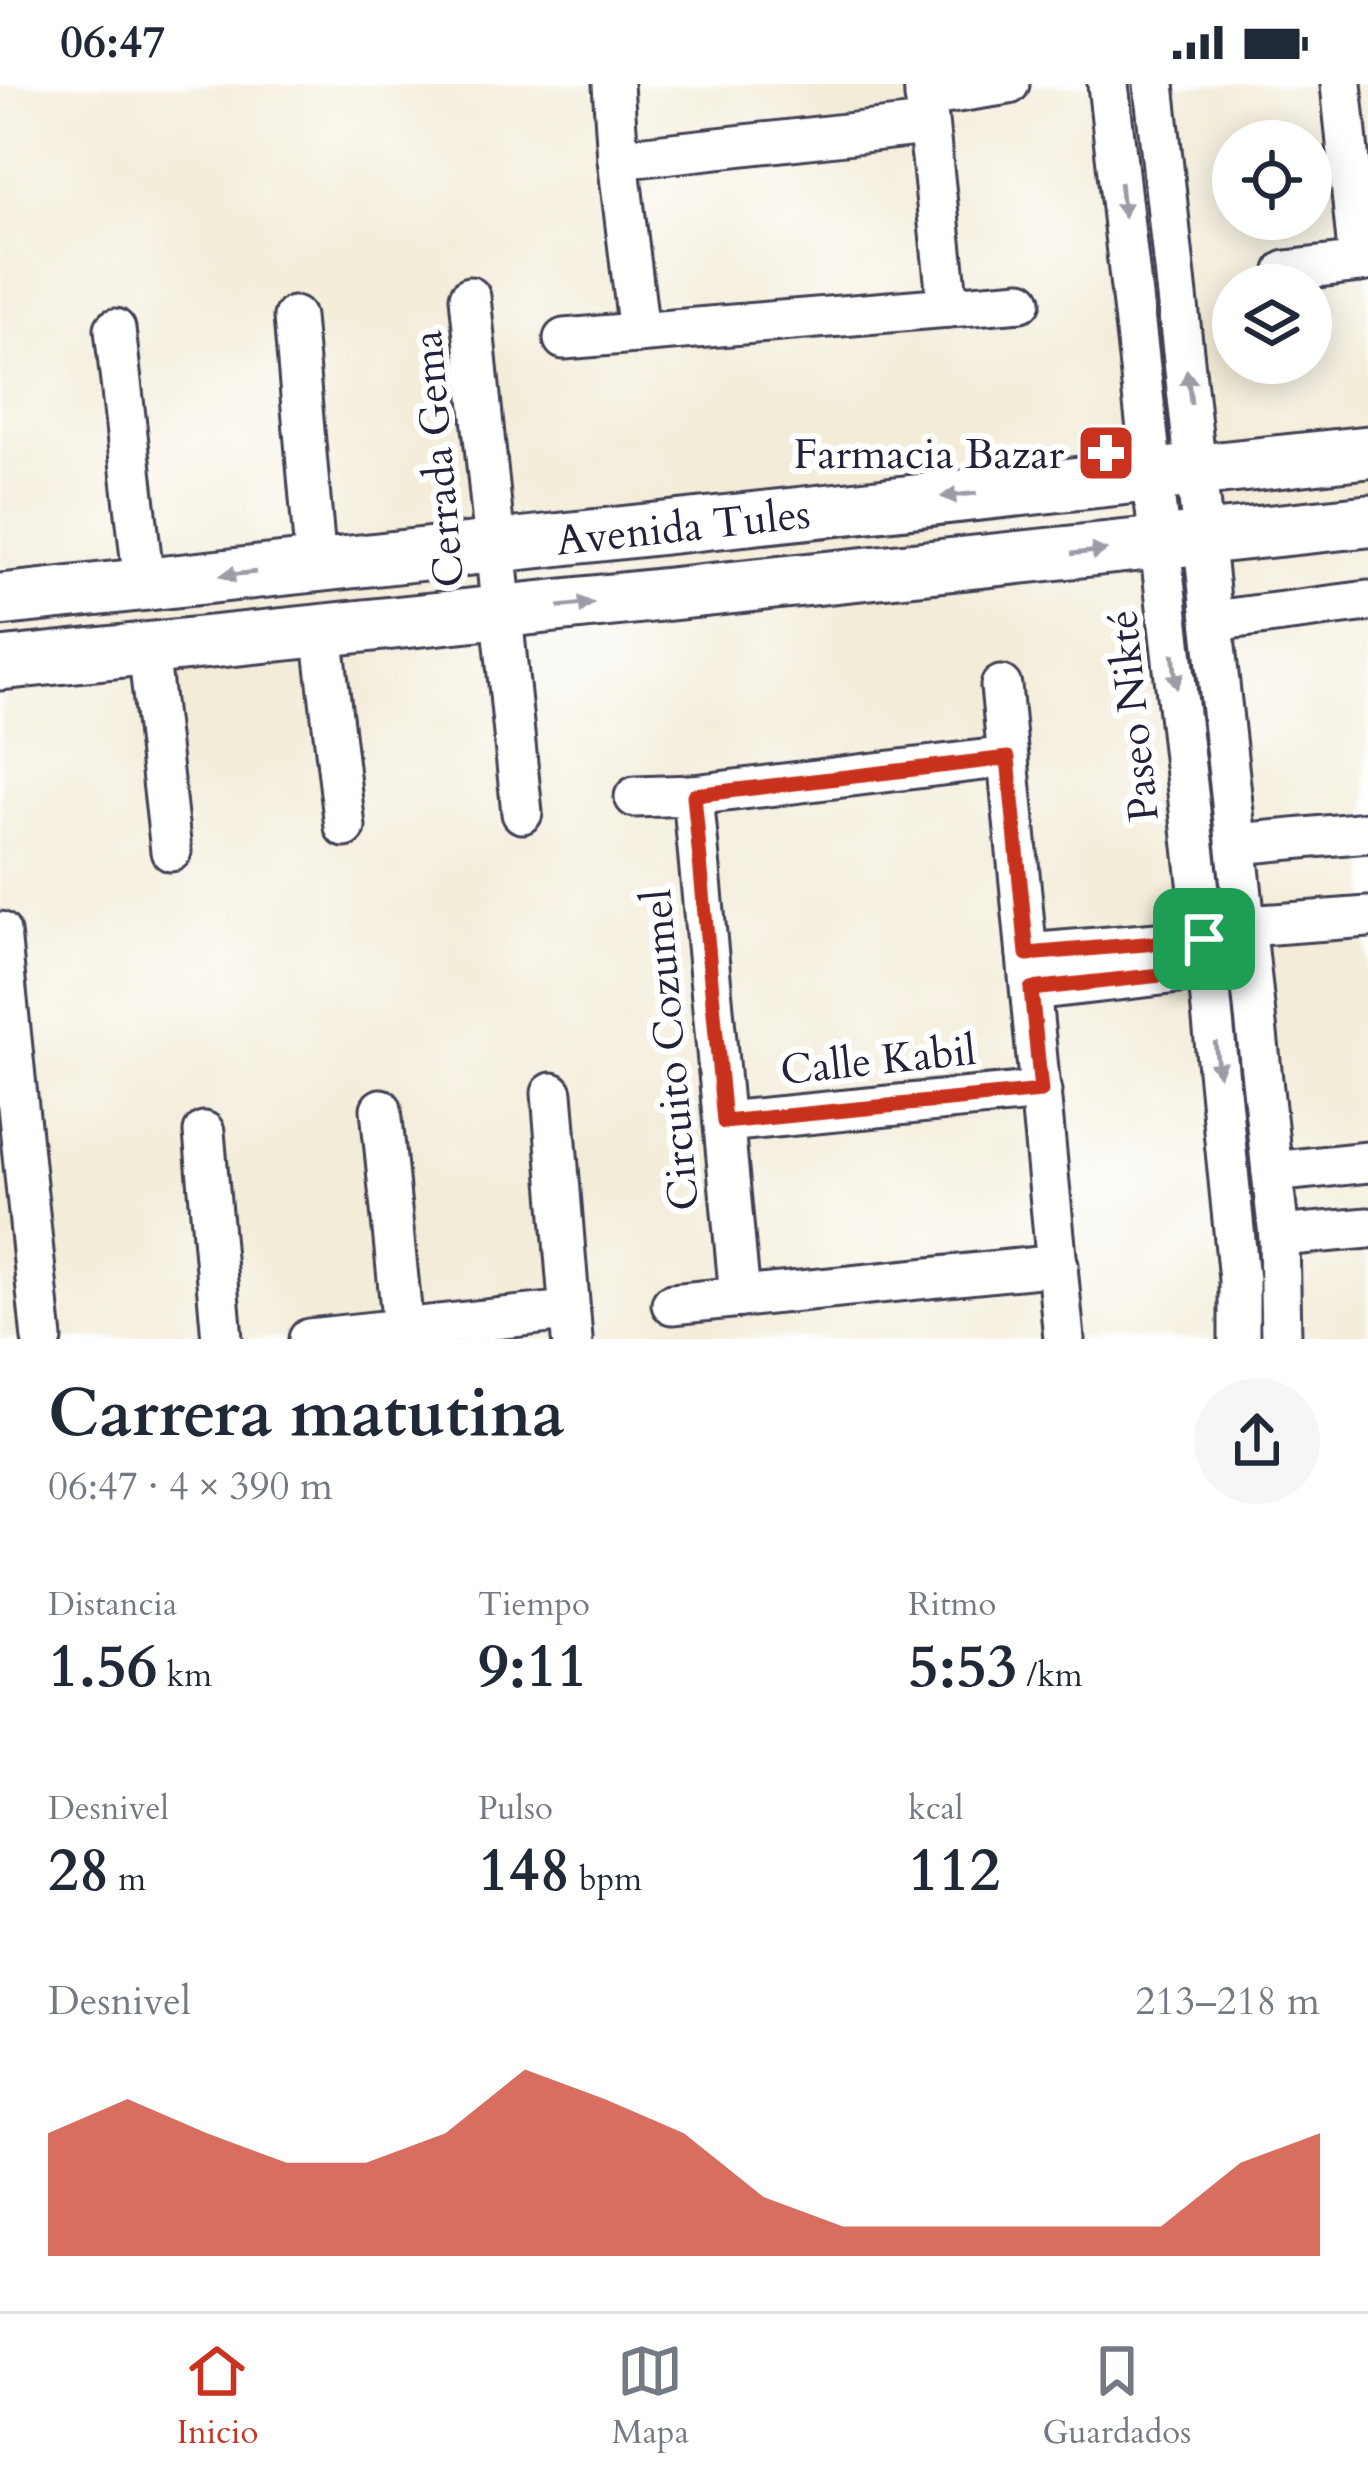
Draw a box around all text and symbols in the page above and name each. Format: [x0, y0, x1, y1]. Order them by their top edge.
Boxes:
text: 06:47 [60, 12, 165, 73]
map controls [1212, 120, 1332, 384]
button: locate [1212, 120, 1332, 240]
one-way arrow [1112, 182, 1131, 219]
button: layers [1212, 264, 1332, 384]
street label: Cerrada Gema [399, 328, 478, 590]
one-way arrow [1180, 368, 1199, 405]
pharmacy icon: Farmacia Bazar [1075, 422, 1137, 484]
place label: Farmacia Bazar [794, 426, 1065, 483]
one-way arrow [940, 485, 977, 504]
street label: Avenida Tules [553, 486, 813, 570]
one-way arrow [1071, 542, 1108, 561]
one-way arrow [219, 565, 256, 584]
one-way arrow [558, 595, 595, 614]
street label: Paseo Nikté [1094, 607, 1173, 825]
one-way arrow [1166, 653, 1185, 690]
street label: Circuito Cozumel [628, 887, 713, 1213]
pin [1153, 888, 1255, 990]
icon: arrive [1171, 906, 1237, 972]
street label: Calle Kabil [777, 1022, 979, 1099]
one-way arrow [1207, 1041, 1226, 1078]
text: Carrera matutina [48, 1370, 565, 1459]
button: share [1194, 1378, 1320, 1504]
text: 06:47 · 4 × 390 m [48, 1460, 333, 1513]
text: Distancia [48, 1582, 177, 1627]
text: Tiempo [478, 1582, 590, 1627]
text: Ritmo [908, 1582, 996, 1627]
text: 1.56 [48, 1627, 158, 1708]
text: 9:11 [478, 1627, 588, 1708]
text: 5:53 [908, 1627, 1018, 1708]
text: km [158, 1653, 212, 1698]
text: /km [1018, 1653, 1083, 1698]
text: Desnivel [48, 1786, 169, 1831]
text: Pulso [478, 1786, 553, 1831]
text: kcal [908, 1786, 963, 1831]
text: 28 [48, 1831, 109, 1912]
text: 148 [478, 1831, 570, 1912]
text: 112 [908, 1831, 1000, 1912]
text: m [109, 1857, 146, 1902]
text: bpm [570, 1857, 642, 1902]
text: Desnivel [48, 1975, 191, 2028]
text: 213–218 m [1135, 1975, 1320, 2028]
tab: Inicio [177, 2338, 258, 2455]
tab: Mapa [612, 2338, 689, 2455]
tab: Guardados [1042, 2338, 1191, 2455]

